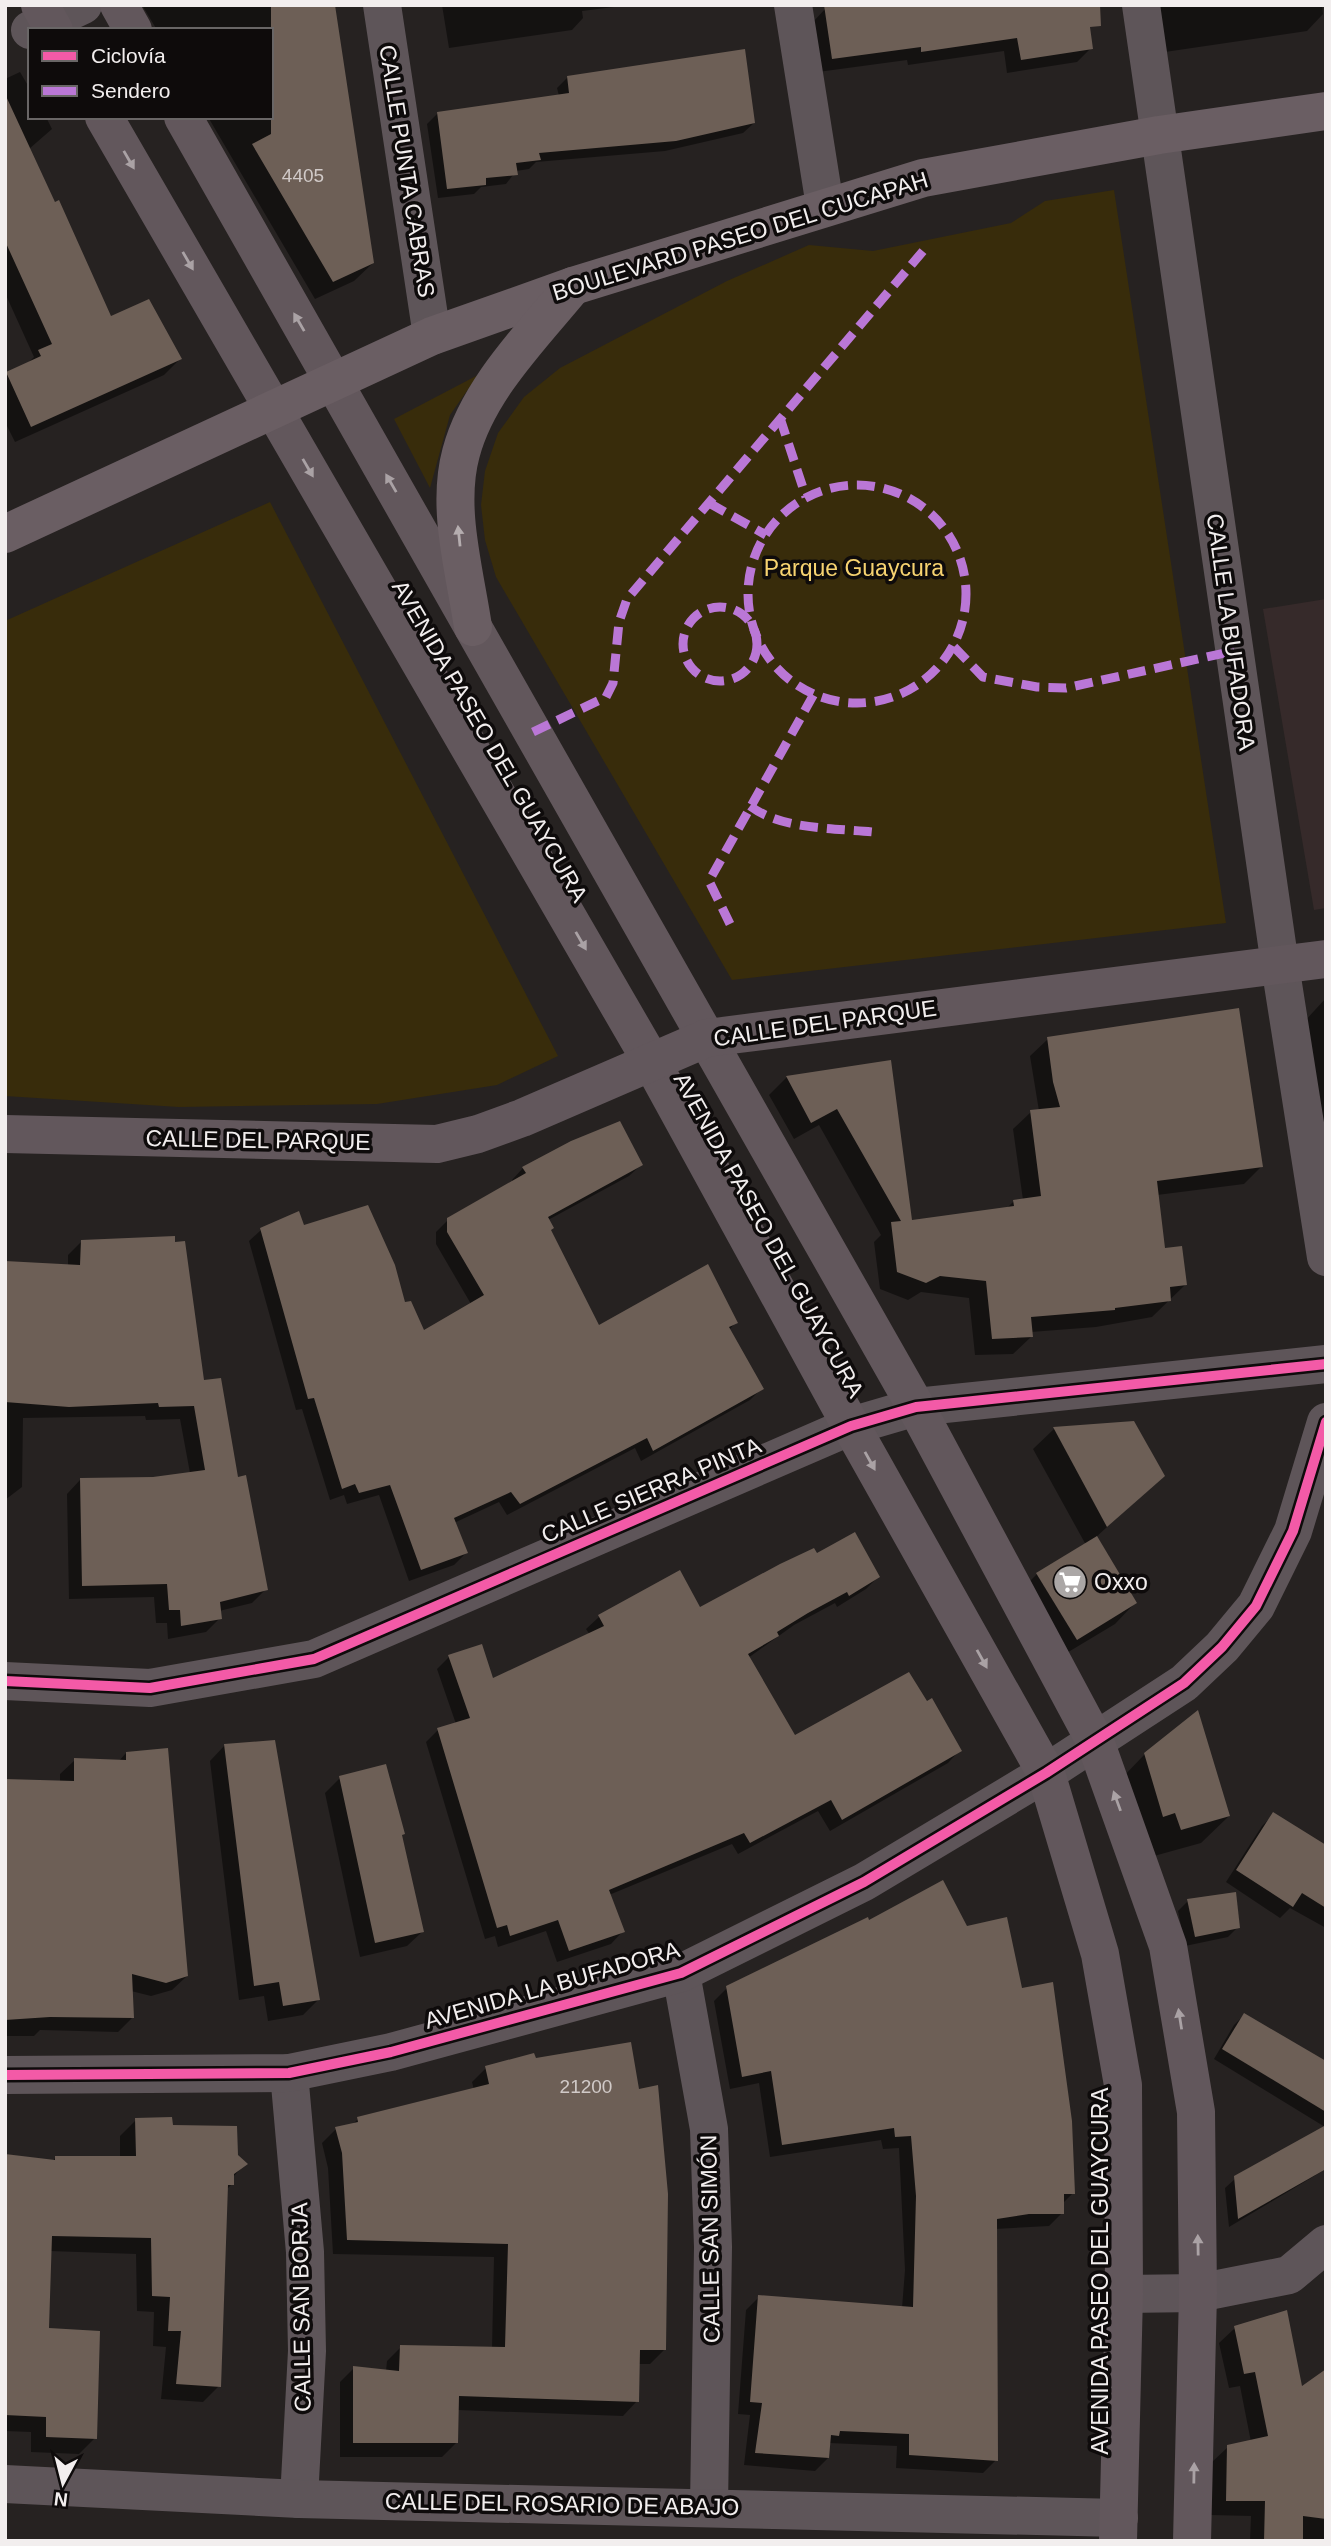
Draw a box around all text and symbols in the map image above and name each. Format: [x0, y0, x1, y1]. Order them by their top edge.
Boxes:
legend [28, 28, 273, 119]
street label: CALLE PUNTA CABRAS [374, 43, 440, 299]
text: Ciclovía [91, 44, 166, 67]
text: Sendero [91, 79, 170, 102]
one-way arrow [123, 150, 135, 169]
house number: 4405 [282, 165, 324, 186]
street label: BOULEVARD PASEO DEL CUCAPAH [549, 166, 931, 306]
one-way arrow [181, 252, 194, 271]
one-way arrow [293, 312, 305, 332]
one-way arrow [301, 458, 313, 478]
one-way arrow [385, 473, 397, 493]
street label: CALLE LA BUFADORA [1201, 512, 1261, 753]
one-way arrow [454, 525, 465, 547]
park label: Parque Guaycura [764, 555, 944, 581]
street label: AVENIDA PASEO DEL GUAYCURA [387, 575, 593, 907]
one-way arrow [575, 931, 587, 950]
street label: CALLE DEL PARQUE [712, 994, 938, 1052]
street label: AVENIDA PASEO DEL GUAYCURA [669, 1068, 870, 1402]
street label: CALLE DEL PARQUE [145, 1125, 371, 1155]
street label: CALLE SIERRA PINTA [537, 1432, 765, 1548]
one-way arrow [864, 1451, 876, 1470]
supermarket icon: Oxxo [1051, 1563, 1089, 1601]
place label: Oxxo [1094, 1569, 1148, 1595]
one-way arrow [976, 1649, 988, 1669]
one-way arrow [1111, 1791, 1122, 1812]
street label: AVENIDA LA BUFADORA [421, 1936, 683, 2034]
one-way arrow [1174, 2008, 1185, 2030]
house number: 21200 [560, 2076, 612, 2097]
street label: AVENIDA PASEO DEL GUAYCURA [1087, 2087, 1113, 2455]
street label: CALLE SAN SIMÓN [695, 2135, 725, 2343]
street label: CALLE SAN BORJA [286, 2201, 316, 2412]
one-way arrow [1192, 2234, 1203, 2256]
north arrow [28, 2448, 98, 2518]
one-way arrow [1188, 2461, 1200, 2483]
text: N [53, 2488, 69, 2511]
street label: CALLE DEL ROSARIO DE ABAJO [385, 2488, 739, 2520]

